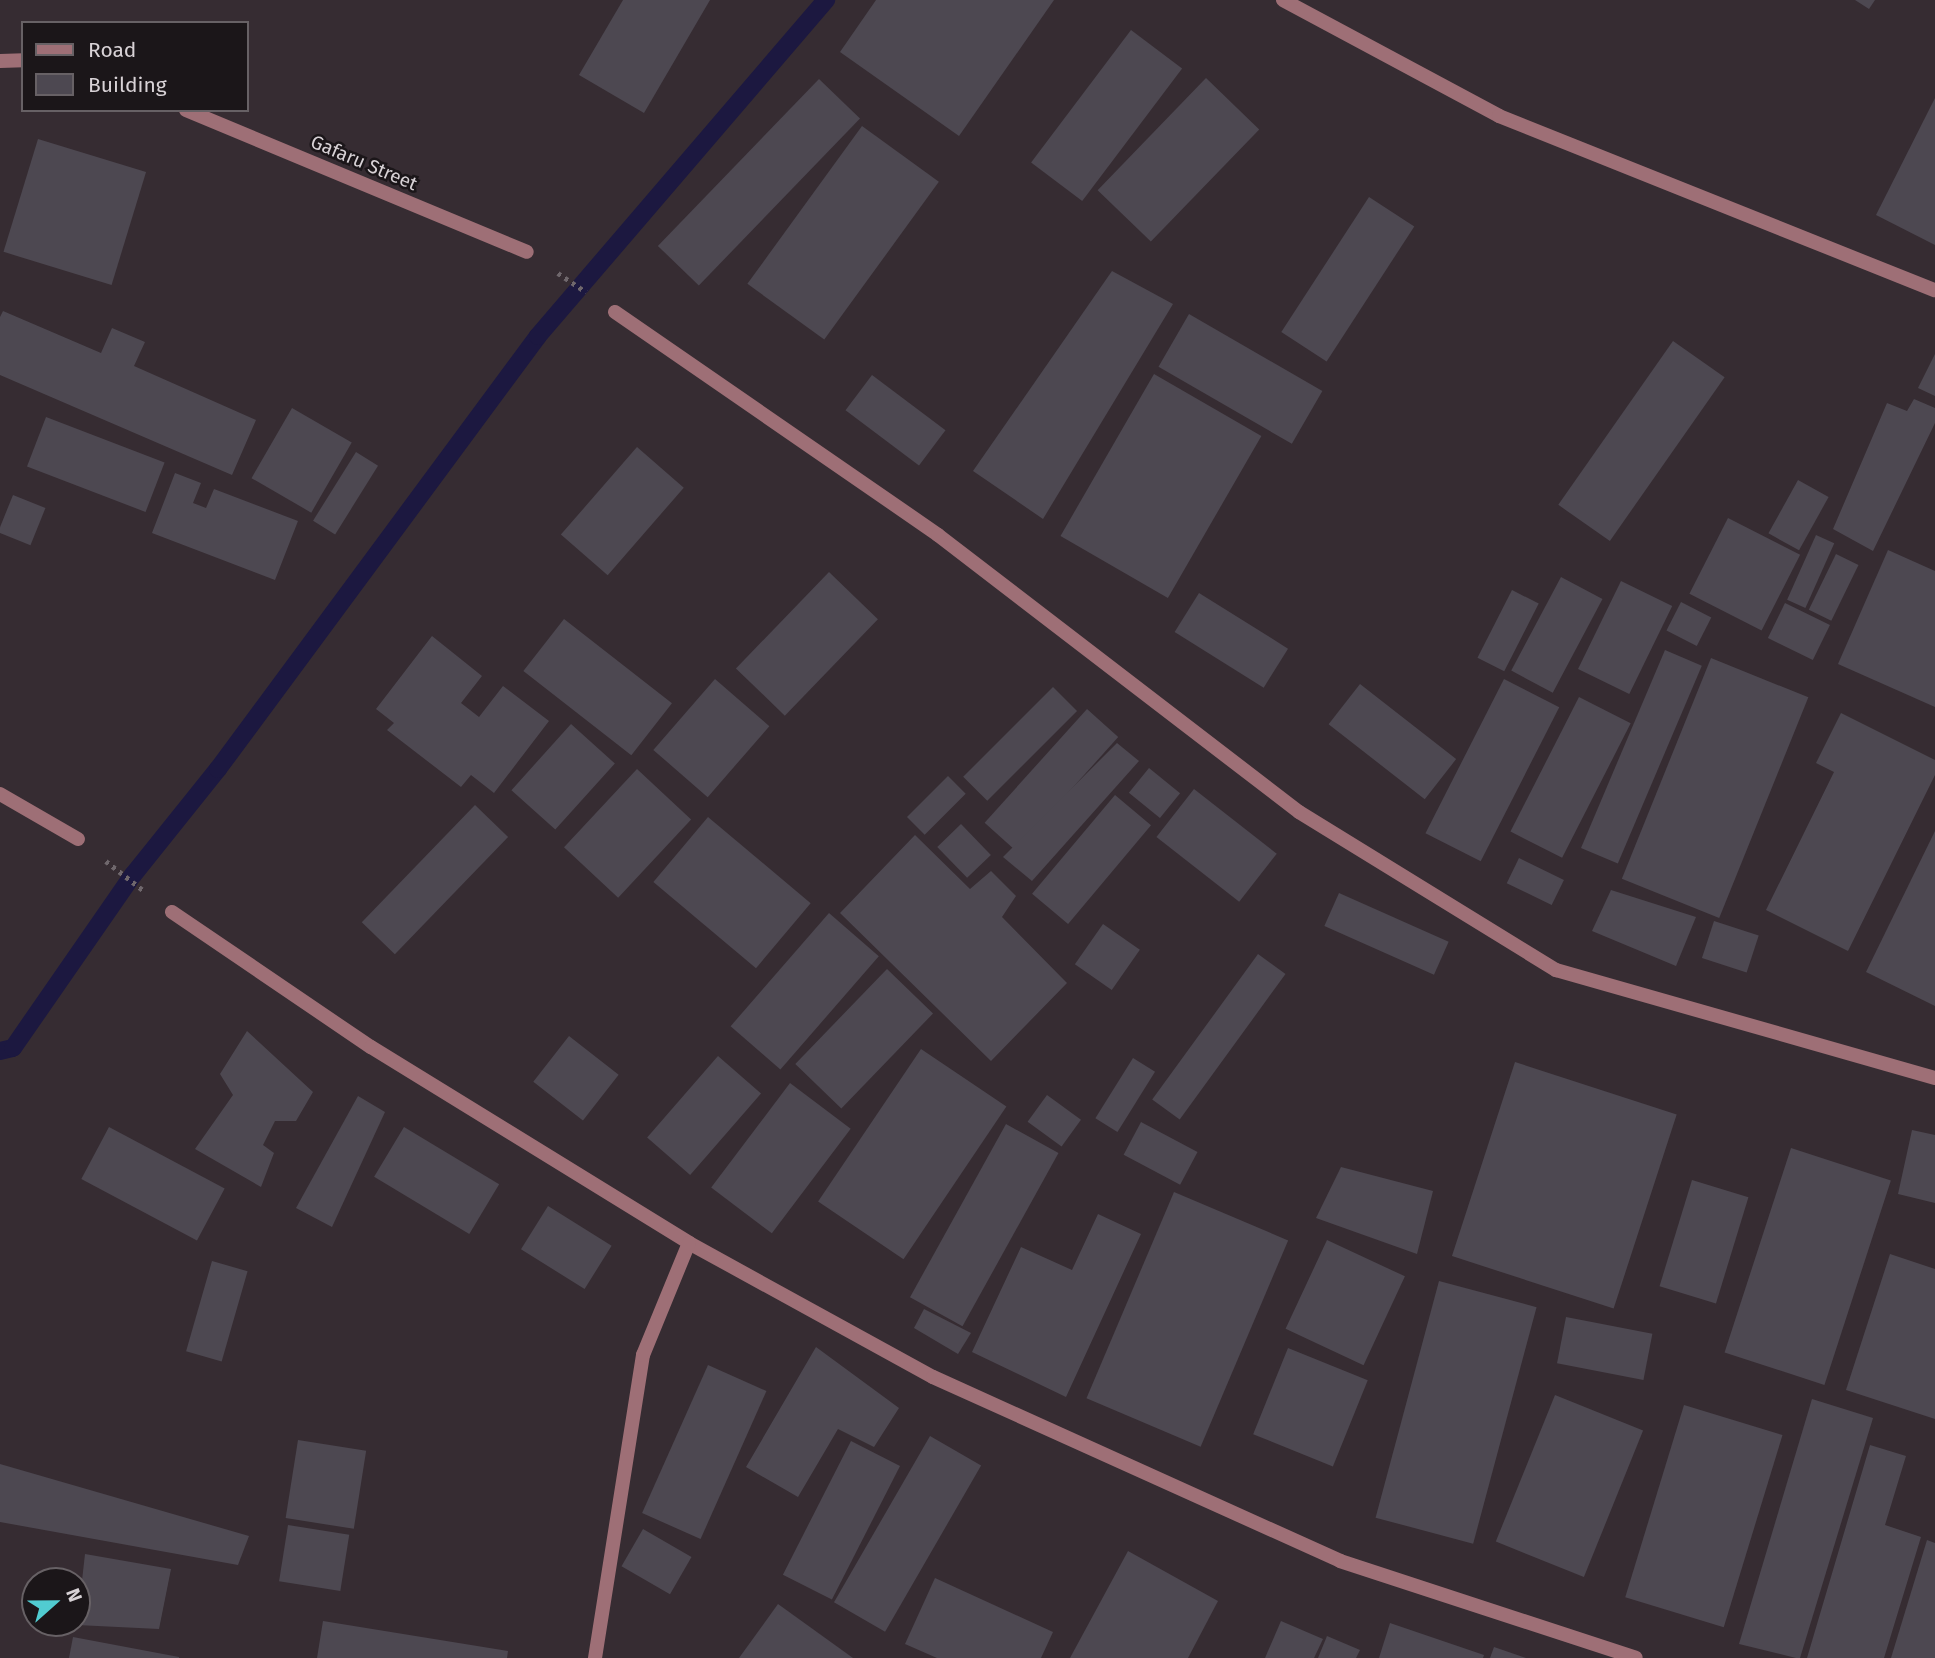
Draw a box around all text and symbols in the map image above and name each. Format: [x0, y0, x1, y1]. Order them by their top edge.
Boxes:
legend [21, 21, 248, 112]
text: Road [88, 37, 136, 63]
text: Building [88, 72, 167, 98]
street label: Gafaru Street [307, 130, 421, 196]
north arrow [21, 1567, 91, 1637]
text: N [61, 1585, 87, 1605]

